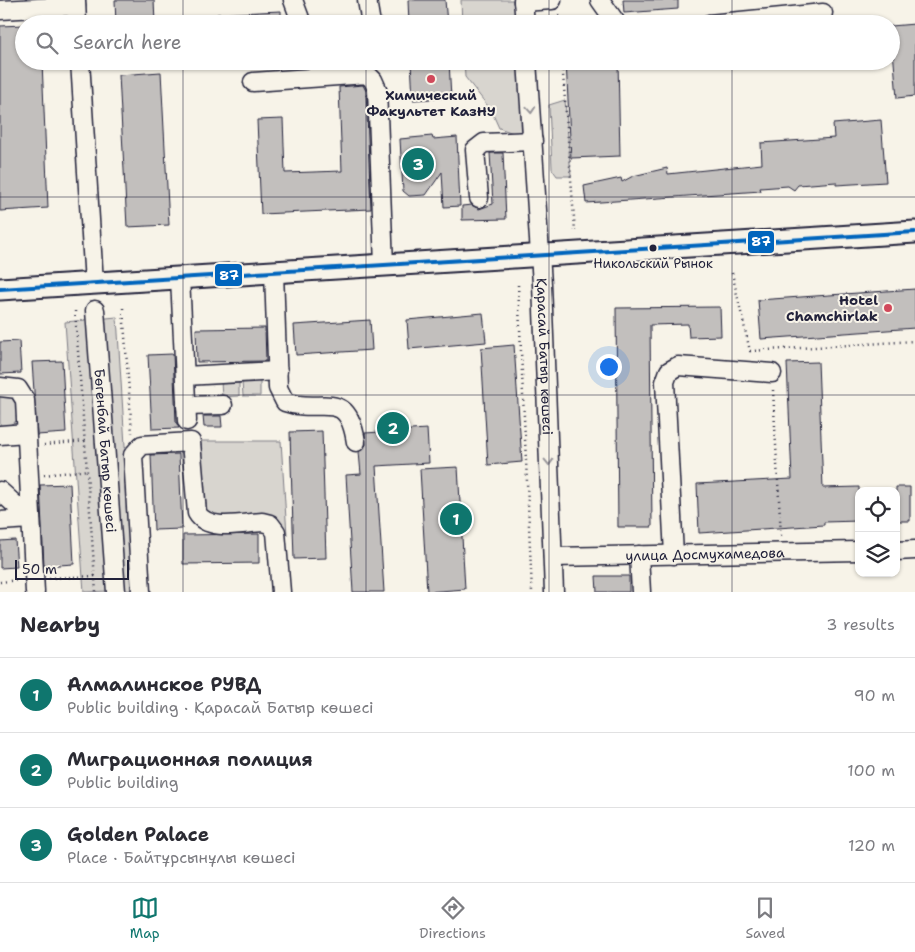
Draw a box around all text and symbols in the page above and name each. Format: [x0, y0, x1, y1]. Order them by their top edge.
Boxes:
search box [15, 15, 900, 70]
icon: search [33, 29, 61, 57]
text: Search here [73, 30, 182, 55]
marker: Химический Факультет КазНУ [425, 73, 437, 85]
place label: Химический Факультет КазНУ [366, 86, 496, 120]
one-way arrow [525, 106, 536, 114]
pin: 3 [402, 145, 434, 183]
line badge: 87 [747, 230, 775, 254]
text: 87 [751, 232, 771, 250]
marker: Никольский Рынок [648, 243, 658, 253]
place label: Никольский Рынок [593, 255, 713, 272]
line badge: 87 [214, 263, 243, 287]
text: 87 [219, 266, 239, 284]
street label: Қарасай Батыр көшесі [533, 277, 557, 435]
place label: Hotel Chamchirlak [786, 291, 878, 325]
marker: Hotel Chamchirlak [882, 302, 894, 314]
your location [596, 354, 622, 380]
street label: Бөгенбай Батыр көшесі [90, 368, 121, 533]
pin: 2 [377, 409, 409, 447]
one-way arrow [544, 458, 554, 466]
map controls [855, 487, 900, 577]
button: locate [855, 487, 900, 532]
pin: 1 [440, 500, 472, 538]
button: layers [855, 532, 900, 577]
street label: улица Досмухамедова [625, 543, 785, 565]
scale bar [15, 557, 129, 580]
text: 50 m [22, 560, 57, 578]
text: Nearby [20, 611, 100, 639]
text: 3 results [826, 614, 895, 635]
text: Алмалинское РУВД [67, 672, 261, 697]
text: 1 [32, 685, 40, 706]
text: 90 m [854, 685, 895, 706]
text: Public building · Қарасай Батыр көшесі [67, 697, 374, 718]
text: Миграционная полиция [67, 747, 313, 772]
text: 2 [30, 760, 42, 781]
text: 100 m [847, 760, 895, 781]
text: Public building [67, 772, 179, 793]
text: Golden Palace [67, 822, 209, 847]
text: 3 [30, 835, 42, 856]
text: 120 m [848, 835, 895, 856]
text: Place · Байтұрсынұлы көшесі [67, 847, 296, 868]
tab: Map [130, 894, 160, 942]
tab: Directions [419, 894, 486, 942]
tab: Saved [746, 894, 785, 942]

